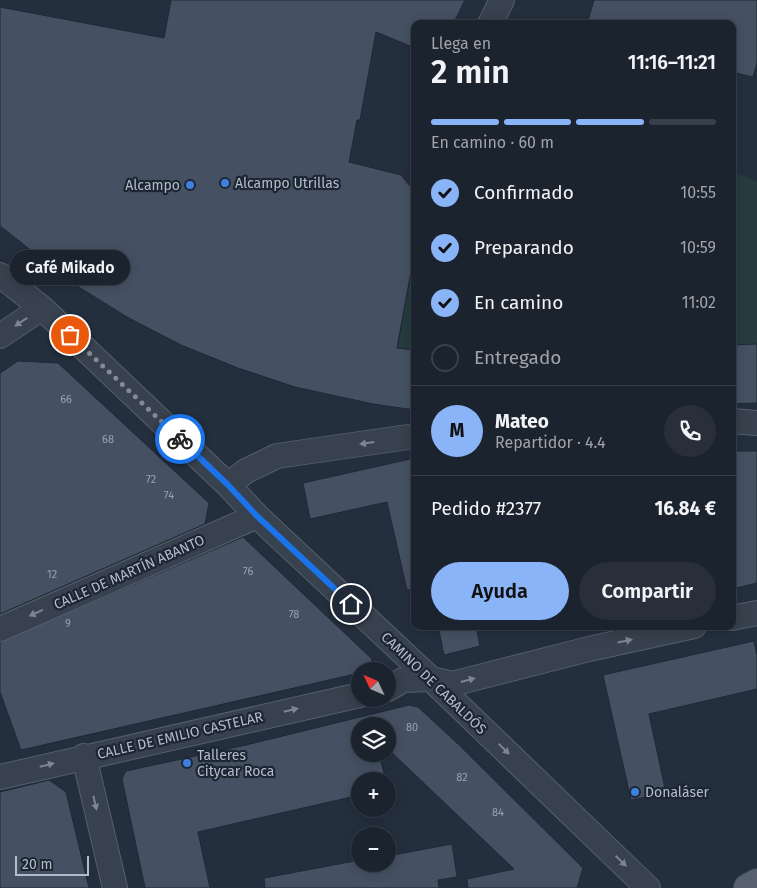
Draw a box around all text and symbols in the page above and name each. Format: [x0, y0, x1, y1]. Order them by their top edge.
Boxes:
text: Llega en [431, 34, 491, 53]
text: 11:16–11:21 [628, 51, 716, 74]
text: 2 min [431, 53, 510, 91]
text: En camino · 60 m [431, 133, 554, 152]
place label: Alcampo Utrillas [235, 175, 340, 192]
place label: Alcampo [125, 177, 180, 194]
marker: Alcampo Utrillas [219, 177, 231, 189]
marker: Alcampo [184, 179, 196, 191]
icon: check [431, 179, 459, 207]
text: Confirmado [474, 181, 574, 204]
text: 10:55 [680, 183, 716, 202]
icon: check [431, 234, 459, 262]
text: Preparando [474, 236, 574, 259]
text: 10:59 [680, 238, 716, 257]
callout: Café Mikado [10, 250, 130, 285]
text: Café Mikado [25, 258, 115, 277]
icon: check [431, 289, 459, 317]
text: En camino [474, 291, 563, 314]
text: 11:02 [682, 293, 716, 312]
pin [49, 314, 91, 356]
one-way arrow [14, 318, 28, 327]
icon: bag [56, 321, 84, 349]
text: Entregado [474, 346, 561, 369]
house number: 66 [60, 393, 72, 406]
button: phone [664, 405, 716, 457]
text: Mateo [495, 410, 549, 433]
courier [155, 414, 205, 464]
text: M [450, 419, 464, 442]
icon: bike [166, 425, 194, 453]
house number: 68 [102, 433, 114, 446]
text: Repartidor · 4.4 [495, 433, 605, 452]
one-way arrow [358, 439, 374, 447]
house number: 72 [146, 473, 156, 486]
house number: 74 [164, 489, 174, 502]
text: Pedido #2377 [431, 497, 541, 520]
text: 16.84 € [654, 497, 716, 520]
street label: CALLE DE MARTÍN ABANTO [51, 531, 207, 613]
button: Ayuda [431, 562, 569, 620]
button: Compartir [579, 562, 716, 620]
house number: 76 [243, 565, 253, 578]
house number: 12 [47, 568, 57, 581]
pin [330, 583, 372, 625]
icon: home [337, 590, 365, 618]
house number: 78 [289, 608, 299, 621]
one-way arrow [29, 610, 43, 618]
house number: 9 [65, 617, 71, 630]
street label: CAMINO DE CABALDÓS [378, 628, 491, 738]
one-way arrow [618, 637, 633, 645]
north arrow [351, 662, 396, 708]
map controls [351, 662, 396, 872]
one-way arrow [460, 676, 475, 684]
one-way arrow [284, 706, 299, 714]
street label: CALLE DE EMILIO CASTELAR [96, 708, 265, 763]
button: layers [351, 717, 396, 762]
house number: 80 [406, 721, 418, 734]
one-way arrow [497, 743, 509, 755]
place label: Talleres Citycar Roca [197, 747, 275, 780]
marker: Talleres Citycar Roca [181, 757, 193, 769]
one-way arrow [40, 761, 55, 769]
house number: 82 [456, 771, 468, 784]
button: + [351, 772, 396, 817]
place label: Donaláser [645, 784, 710, 801]
marker: Donaláser [629, 786, 641, 798]
one-way arrow [91, 796, 99, 811]
house number: 84 [492, 806, 504, 819]
button: − [351, 827, 396, 872]
scale bar [15, 853, 89, 876]
one-way arrow [615, 855, 627, 867]
text: 20 m [22, 856, 52, 873]

